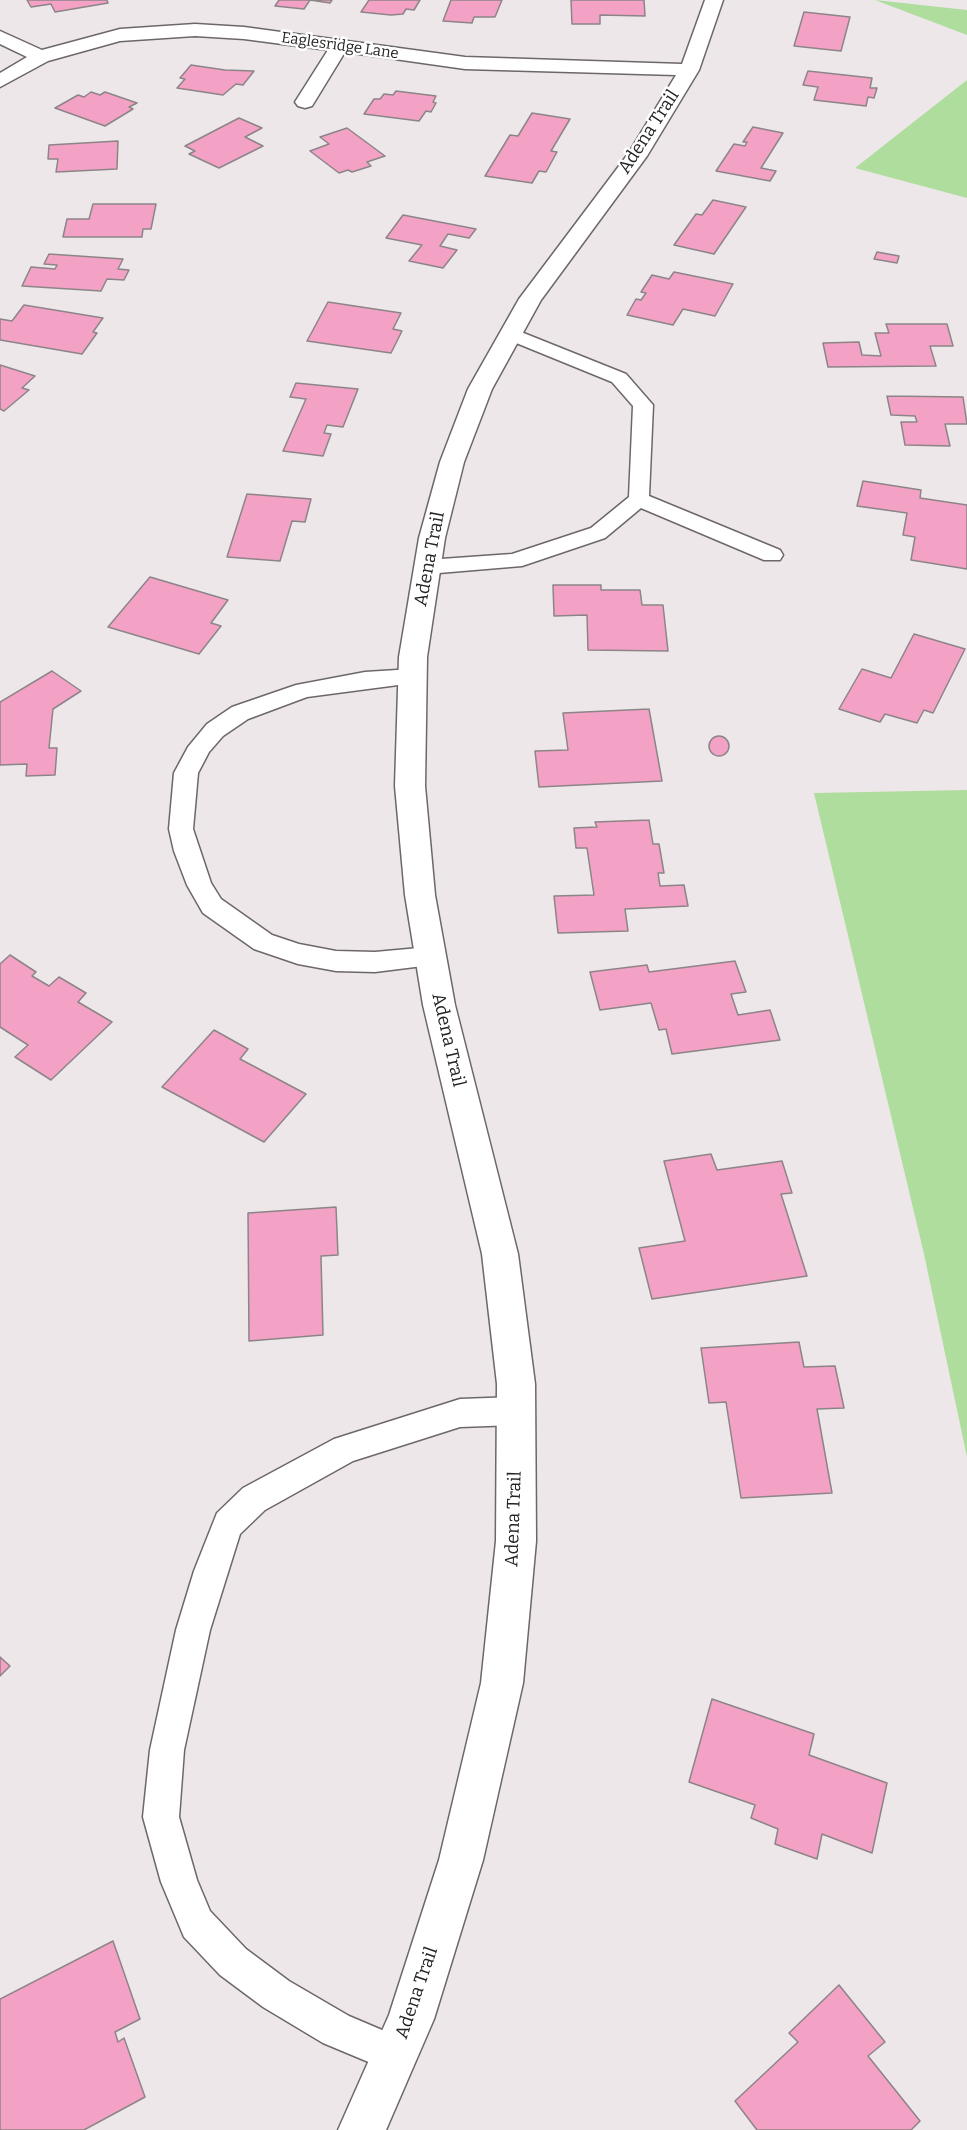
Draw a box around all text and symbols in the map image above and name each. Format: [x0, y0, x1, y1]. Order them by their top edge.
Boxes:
street label: Eaglesridge Lane [280, 29, 400, 63]
street label: Adena Trail [614, 86, 684, 178]
street label: Adena Trail [410, 510, 450, 608]
street label: Adena Trail [427, 991, 469, 1089]
street label: Adena Trail [502, 1471, 526, 1567]
street label: Adena Trail [391, 1944, 443, 2042]

